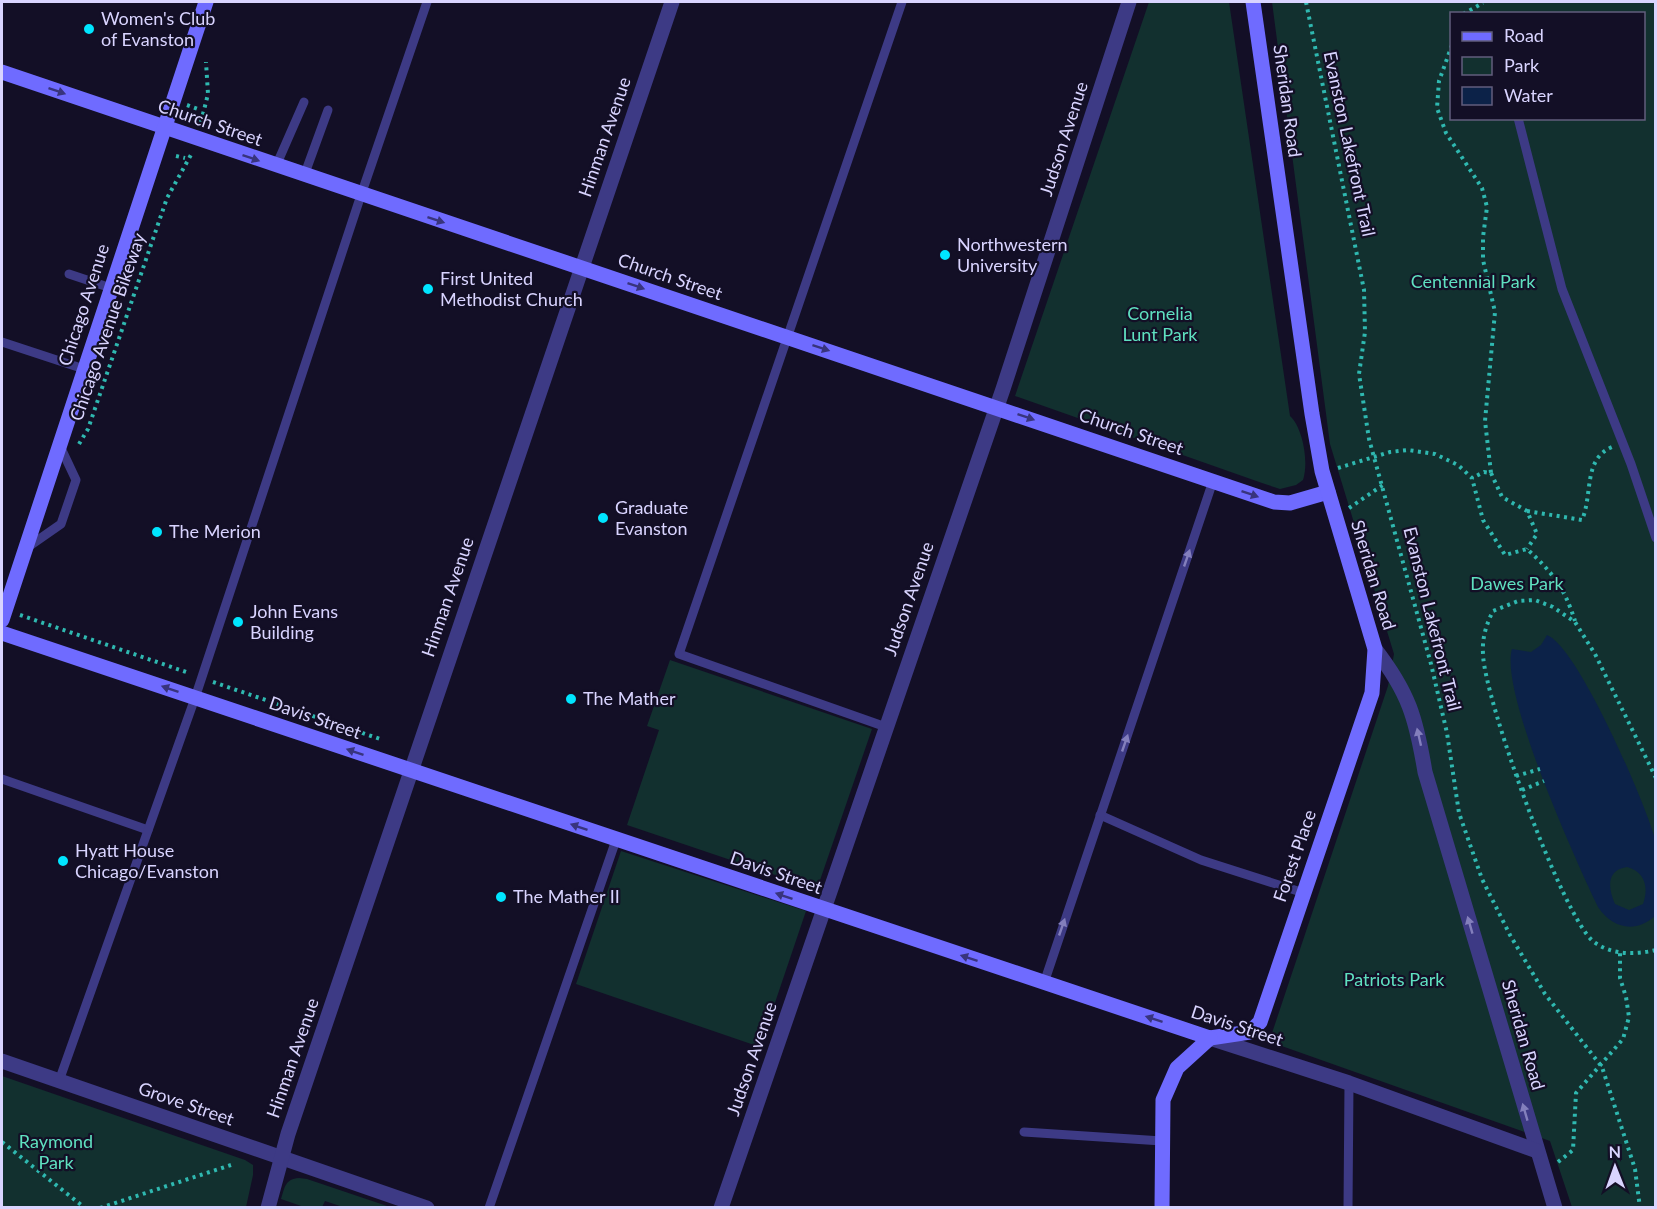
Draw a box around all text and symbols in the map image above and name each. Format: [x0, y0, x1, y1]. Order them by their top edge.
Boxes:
place label: Women's Club of Evanston [101, 7, 215, 50]
legend [1450, 12, 1645, 120]
marker: Women's Club of Evanston [82, 22, 96, 36]
text: Road [1504, 24, 1544, 46]
street label: Sheridan Road [1269, 43, 1307, 159]
street label: Evanston Lakefront Trail [1320, 49, 1380, 239]
text: Park [1504, 54, 1540, 76]
street label: Hinman Avenue [573, 74, 635, 200]
street label: Judson Avenue [1034, 79, 1092, 199]
text: Water [1504, 84, 1553, 106]
one-way arrow [48, 87, 66, 96]
street label: Church Street [155, 94, 266, 150]
one-way arrow [242, 154, 260, 163]
one-way arrow [427, 216, 445, 225]
street label: Chicago Avenue Bikeway [65, 229, 150, 424]
place label: Northwestern University [957, 233, 1068, 276]
street label: Chicago Avenue [53, 241, 113, 368]
street label: Church Street [615, 248, 726, 304]
marker: Northwestern University [938, 248, 952, 262]
place label: First United Methodist Church [440, 267, 583, 310]
park label: Centennial Park [1411, 270, 1536, 292]
marker: First United Methodist Church [421, 282, 435, 296]
one-way arrow [627, 282, 645, 292]
park label: Cornelia Lunt Park [1123, 302, 1198, 345]
one-way arrow [812, 344, 830, 354]
street label: Church Street [1076, 403, 1187, 459]
one-way arrow [1017, 413, 1035, 423]
one-way arrow [1241, 489, 1259, 499]
place label: Graduate Evanston [615, 496, 688, 539]
marker: Graduate Evanston [596, 511, 610, 525]
street label: Sheridan Road [1347, 517, 1401, 632]
place label: The Merion [169, 520, 261, 542]
street label: Evanston Lakefront Trail [1399, 524, 1467, 713]
marker: The Merion [150, 525, 164, 539]
street label: Hinman Avenue [416, 534, 478, 660]
street label: Judson Avenue [878, 539, 938, 659]
one-way arrow [1183, 549, 1193, 567]
park label: Dawes Park [1470, 572, 1565, 594]
place label: John Evans Building [250, 600, 338, 643]
marker: John Evans Building [231, 615, 245, 629]
one-way arrow [161, 684, 179, 694]
place label: The Mather [583, 687, 676, 709]
street label: Davis Street [267, 691, 365, 743]
marker: The Mather [564, 692, 578, 706]
one-way arrow [1413, 727, 1423, 746]
one-way arrow [1121, 734, 1130, 752]
one-way arrow [345, 746, 363, 756]
street label: Forest Place [1268, 807, 1320, 905]
one-way arrow [570, 822, 588, 831]
place label: Hyatt House Chicago/Evanston [75, 839, 219, 882]
street label: Davis Street [728, 846, 826, 898]
marker: Hyatt House Chicago/Evanston [56, 854, 70, 868]
place label: The Mather II [513, 885, 620, 907]
marker: The Mather II [494, 890, 508, 904]
one-way arrow [775, 891, 793, 900]
one-way arrow [1465, 915, 1474, 933]
one-way arrow [1058, 918, 1068, 936]
one-way arrow [960, 953, 978, 962]
park label: Patriots Park [1344, 968, 1445, 990]
street label: Sheridan Road [1498, 977, 1550, 1092]
street label: Hinman Avenue [261, 995, 323, 1121]
street label: Judson Avenue [721, 999, 781, 1119]
street label: Davis Street [1188, 1000, 1287, 1050]
one-way arrow [1145, 1014, 1163, 1024]
street label: Grove Street [136, 1076, 238, 1130]
one-way arrow [1520, 1103, 1529, 1121]
park label: Raymond Park [19, 1130, 93, 1173]
north arrow [1585, 1137, 1645, 1197]
text: N [1608, 1142, 1621, 1161]

